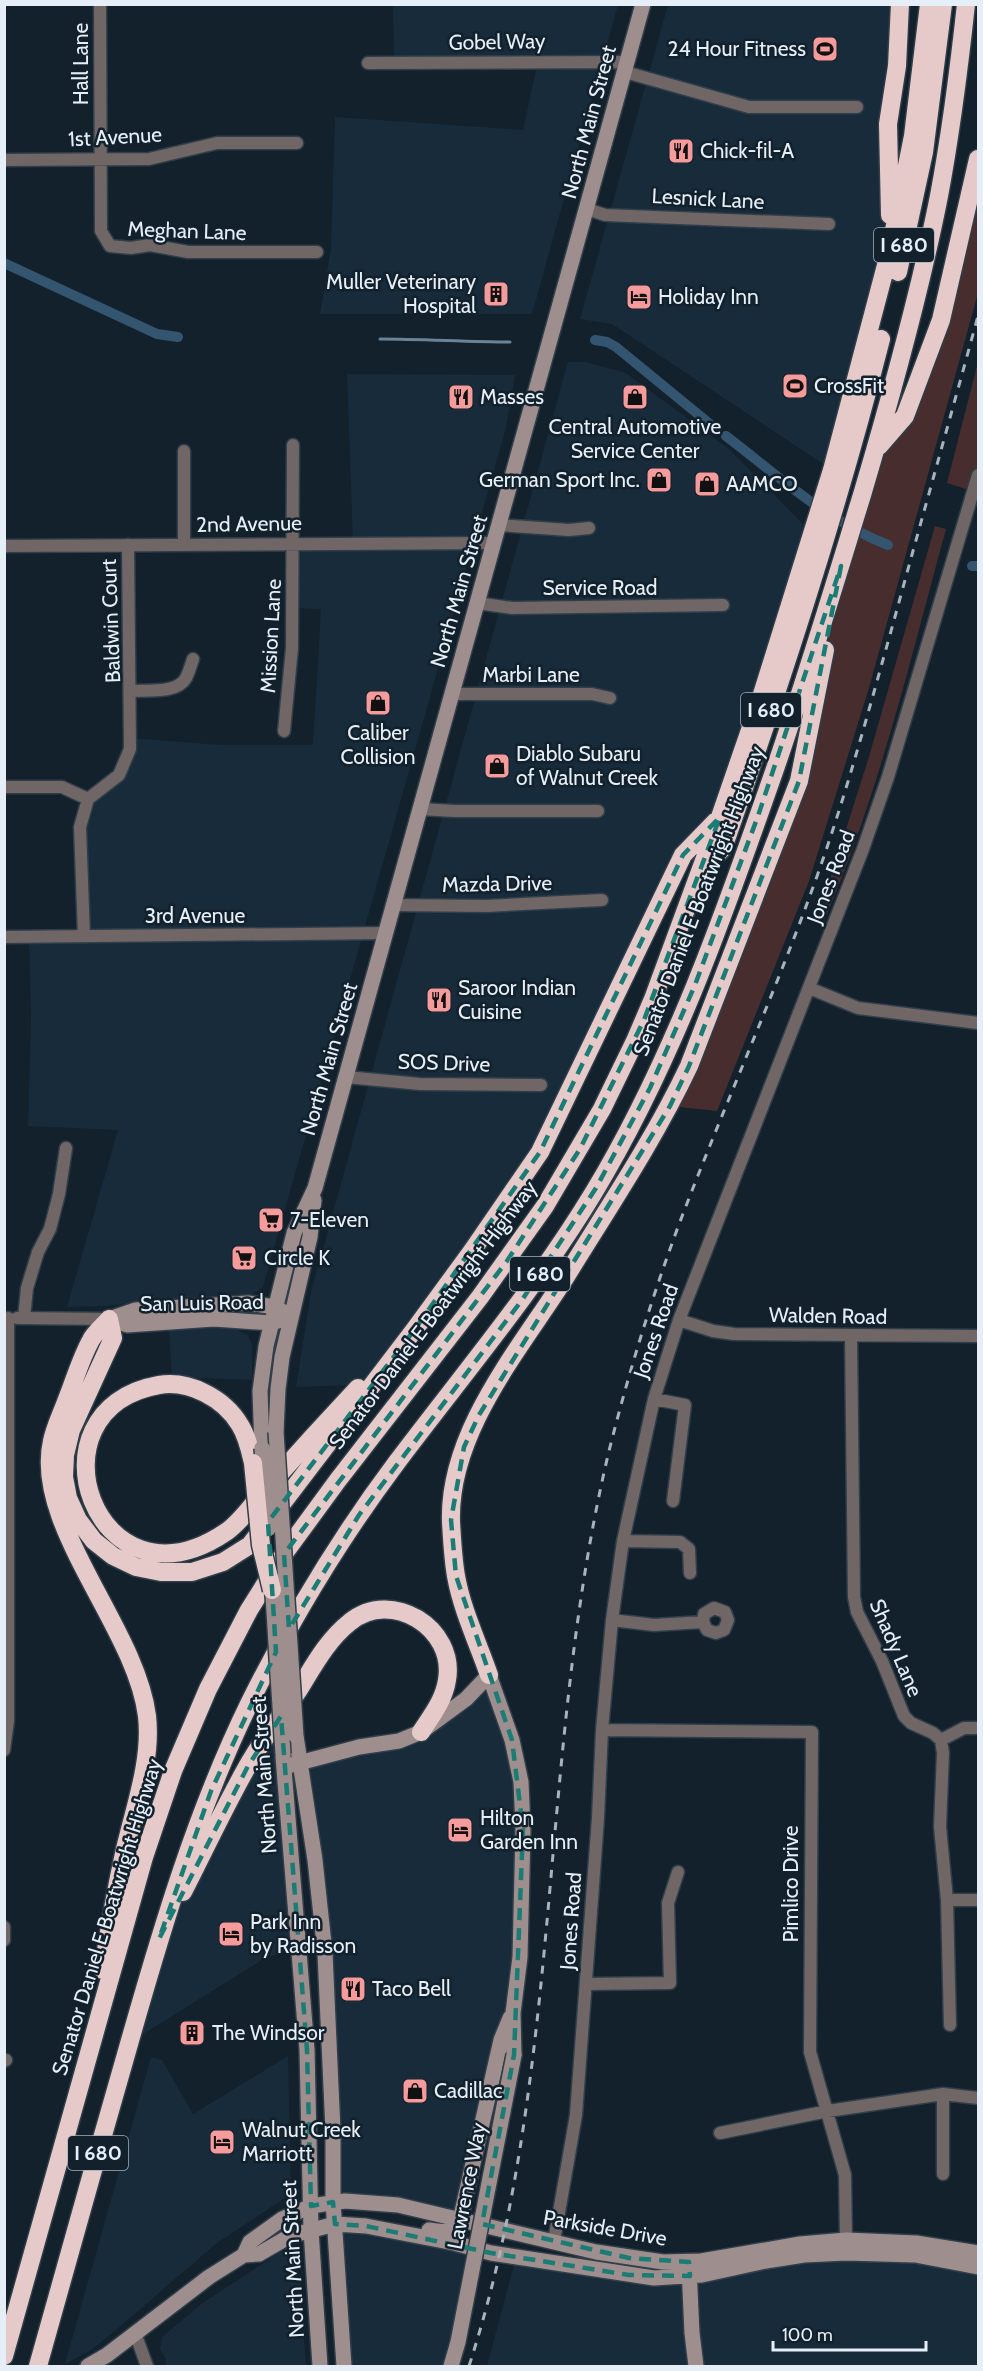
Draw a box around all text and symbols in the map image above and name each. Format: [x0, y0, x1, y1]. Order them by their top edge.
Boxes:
street label: Hall Lane [68, 23, 93, 105]
street label: Gobel Way [448, 28, 546, 55]
sports icon: 24 Hour Fitness [810, 34, 840, 64]
place label: 24 Hour Fitness [667, 36, 806, 61]
street label: North Main Street [556, 42, 621, 201]
street label: 1st Avenue [67, 122, 163, 151]
restaurant icon: Chick-fil-A [666, 136, 696, 166]
place label: Chick-fil-A [700, 138, 794, 163]
street label: Lesnick Lane [651, 183, 765, 214]
street label: Meghan Lane [127, 216, 247, 245]
road number: I 680 [874, 228, 934, 262]
place label: Muller Veterinary Hospital [326, 269, 476, 318]
building icon: Muller Veterinary Hospital [481, 279, 511, 309]
hotel icon: Holiday Inn [624, 282, 654, 312]
place label: Holiday Inn [658, 284, 759, 309]
sports icon: CrossFit [780, 371, 810, 401]
place label: CrossFit [814, 373, 884, 398]
restaurant icon: Masses [446, 382, 476, 412]
shop icon: Central Automotive Service Center [620, 382, 650, 412]
place label: Masses [480, 384, 544, 409]
place label: Central Automotive Service Center [549, 414, 722, 463]
shop icon: German Sport Inc. [644, 465, 674, 495]
place label: German Sport Inc. [479, 467, 640, 492]
shop icon: AAMCO [692, 469, 722, 499]
place label: AAMCO [726, 471, 798, 496]
street label: 2nd Avenue [196, 510, 302, 537]
street label: North Main Street [425, 512, 492, 670]
street label: Baldwin Court [96, 559, 125, 684]
street label: Service Road [543, 575, 657, 600]
street label: Mission Lane [255, 578, 286, 694]
street label: Marbi Lane [482, 662, 580, 687]
shop icon: Caliber Collision [363, 688, 393, 718]
road number: I 680 [741, 693, 801, 727]
place label: Caliber Collision [341, 720, 416, 769]
place label: Diablo Subaru of Walnut Creek [516, 741, 658, 790]
street label: Senator Daniel E Boatwright Highway [628, 742, 769, 1059]
shop icon: Diablo Subaru of Walnut Creek [482, 751, 512, 781]
street label: Jones Road [801, 827, 860, 928]
street label: Mazda Drive [442, 870, 553, 897]
street label: 3rd Avenue [145, 903, 246, 928]
place label: Saroor Indian Cuisine [458, 975, 576, 1024]
street label: North Main Street [295, 980, 362, 1138]
restaurant icon: Saroor Indian Cuisine [424, 985, 454, 1015]
street label: SOS Drive [397, 1048, 491, 1077]
street label: Senator Daniel E Boatwright Highway [323, 1175, 542, 1454]
supermarket icon: 7-Eleven [256, 1205, 286, 1235]
place label: 7-Eleven [290, 1207, 369, 1232]
supermarket icon: Circle K [229, 1243, 259, 1273]
place label: Circle K [264, 1245, 330, 1270]
road number: I 680 [510, 1257, 570, 1291]
street label: Jones Road [627, 1280, 683, 1382]
street label: San Luis Road [140, 1289, 264, 1316]
street label: Walden Road [769, 1302, 887, 1329]
street label: Shady Lane [865, 1595, 928, 1701]
street label: North Main Street [246, 1695, 281, 1855]
street label: Senator Daniel E Boatwright Highway [46, 1755, 167, 2078]
place label: Hilton Garden Inn [480, 1805, 578, 1854]
hotel icon: Hilton Garden Inn [445, 1815, 475, 1845]
street label: Pimlico Drive [778, 1825, 803, 1942]
street label: Jones Road [555, 1871, 586, 1972]
place label: Park Inn by Radisson [250, 1909, 356, 1958]
hotel icon: Park Inn by Radisson [216, 1919, 246, 1949]
restaurant icon: Taco Bell [338, 1974, 368, 2004]
place label: Taco Bell [372, 1976, 451, 2001]
building icon: The Windsor [177, 2018, 207, 2048]
place label: The Windsor [212, 2020, 325, 2045]
shop icon: Cadillac [400, 2076, 430, 2106]
place label: Cadillac [434, 2078, 503, 2103]
place label: Walnut Creek Marriott [242, 2117, 361, 2166]
street label: Lawrence Way [442, 2120, 491, 2251]
hotel icon: Walnut Creek Marriott [207, 2127, 237, 2157]
road number: I 680 [68, 2136, 128, 2170]
street label: North Main Street [276, 2180, 309, 2338]
street label: Parkside Drive [541, 2204, 669, 2251]
scale bar [773, 2314, 926, 2352]
text: 100 m [782, 2324, 833, 2346]

